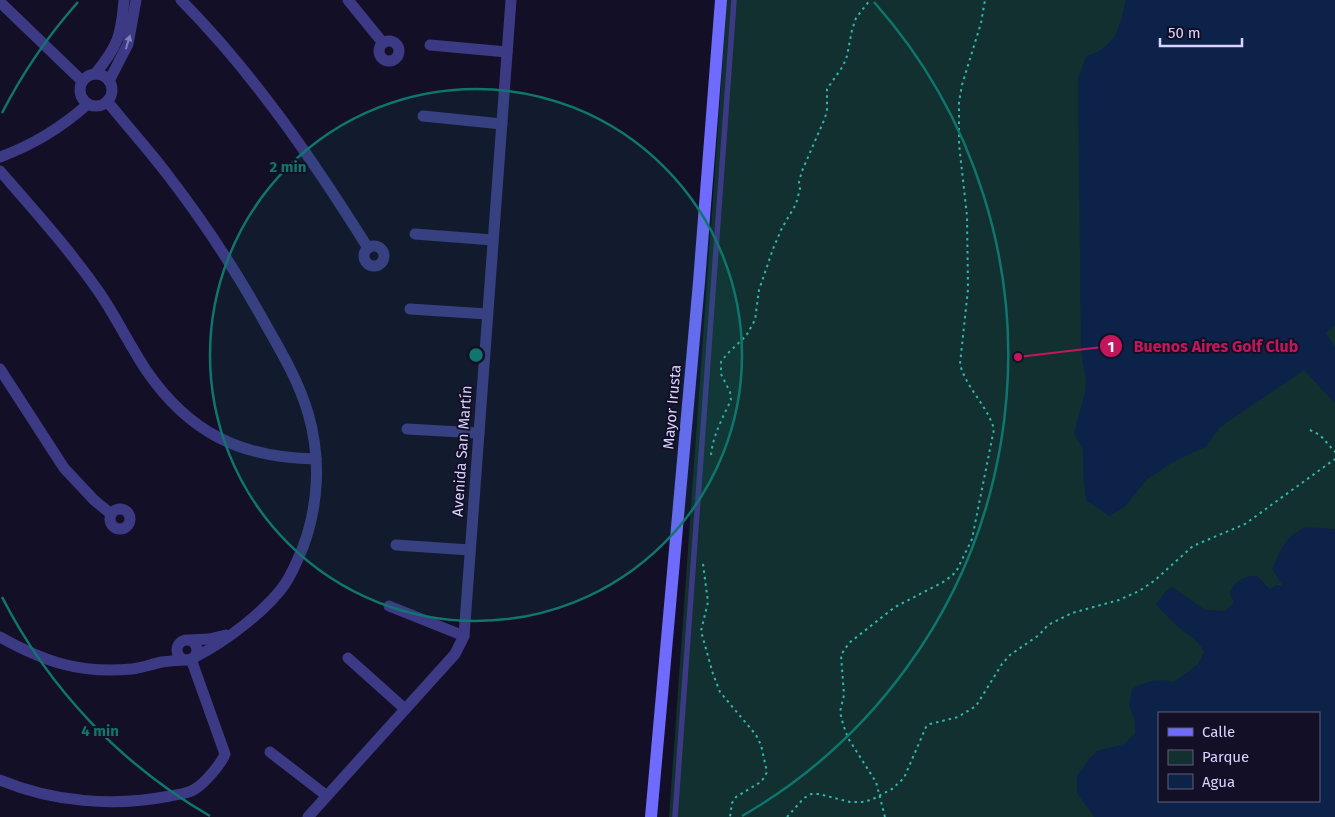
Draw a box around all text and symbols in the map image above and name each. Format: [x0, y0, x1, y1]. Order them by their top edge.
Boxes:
scale bar [1160, 15, 1242, 47]
text: 50 m [1168, 24, 1201, 42]
one-way arrow [124, 35, 132, 50]
text: 2 min [270, 158, 306, 176]
callout: Buenos Aires Golf Club [1099, 331, 1309, 362]
text: Buenos Aires Golf Club [1134, 337, 1298, 356]
text: 1 [1108, 338, 1114, 356]
centre of rings [467, 346, 485, 364]
street label: Mayor Irusta [659, 364, 685, 450]
street label: Avenida San Martín [448, 385, 476, 517]
legend [1158, 712, 1320, 802]
text: 4 min [81, 722, 119, 740]
text: Calle [1202, 723, 1235, 741]
text: Parque [1202, 748, 1249, 766]
text: Agua [1202, 773, 1235, 791]

